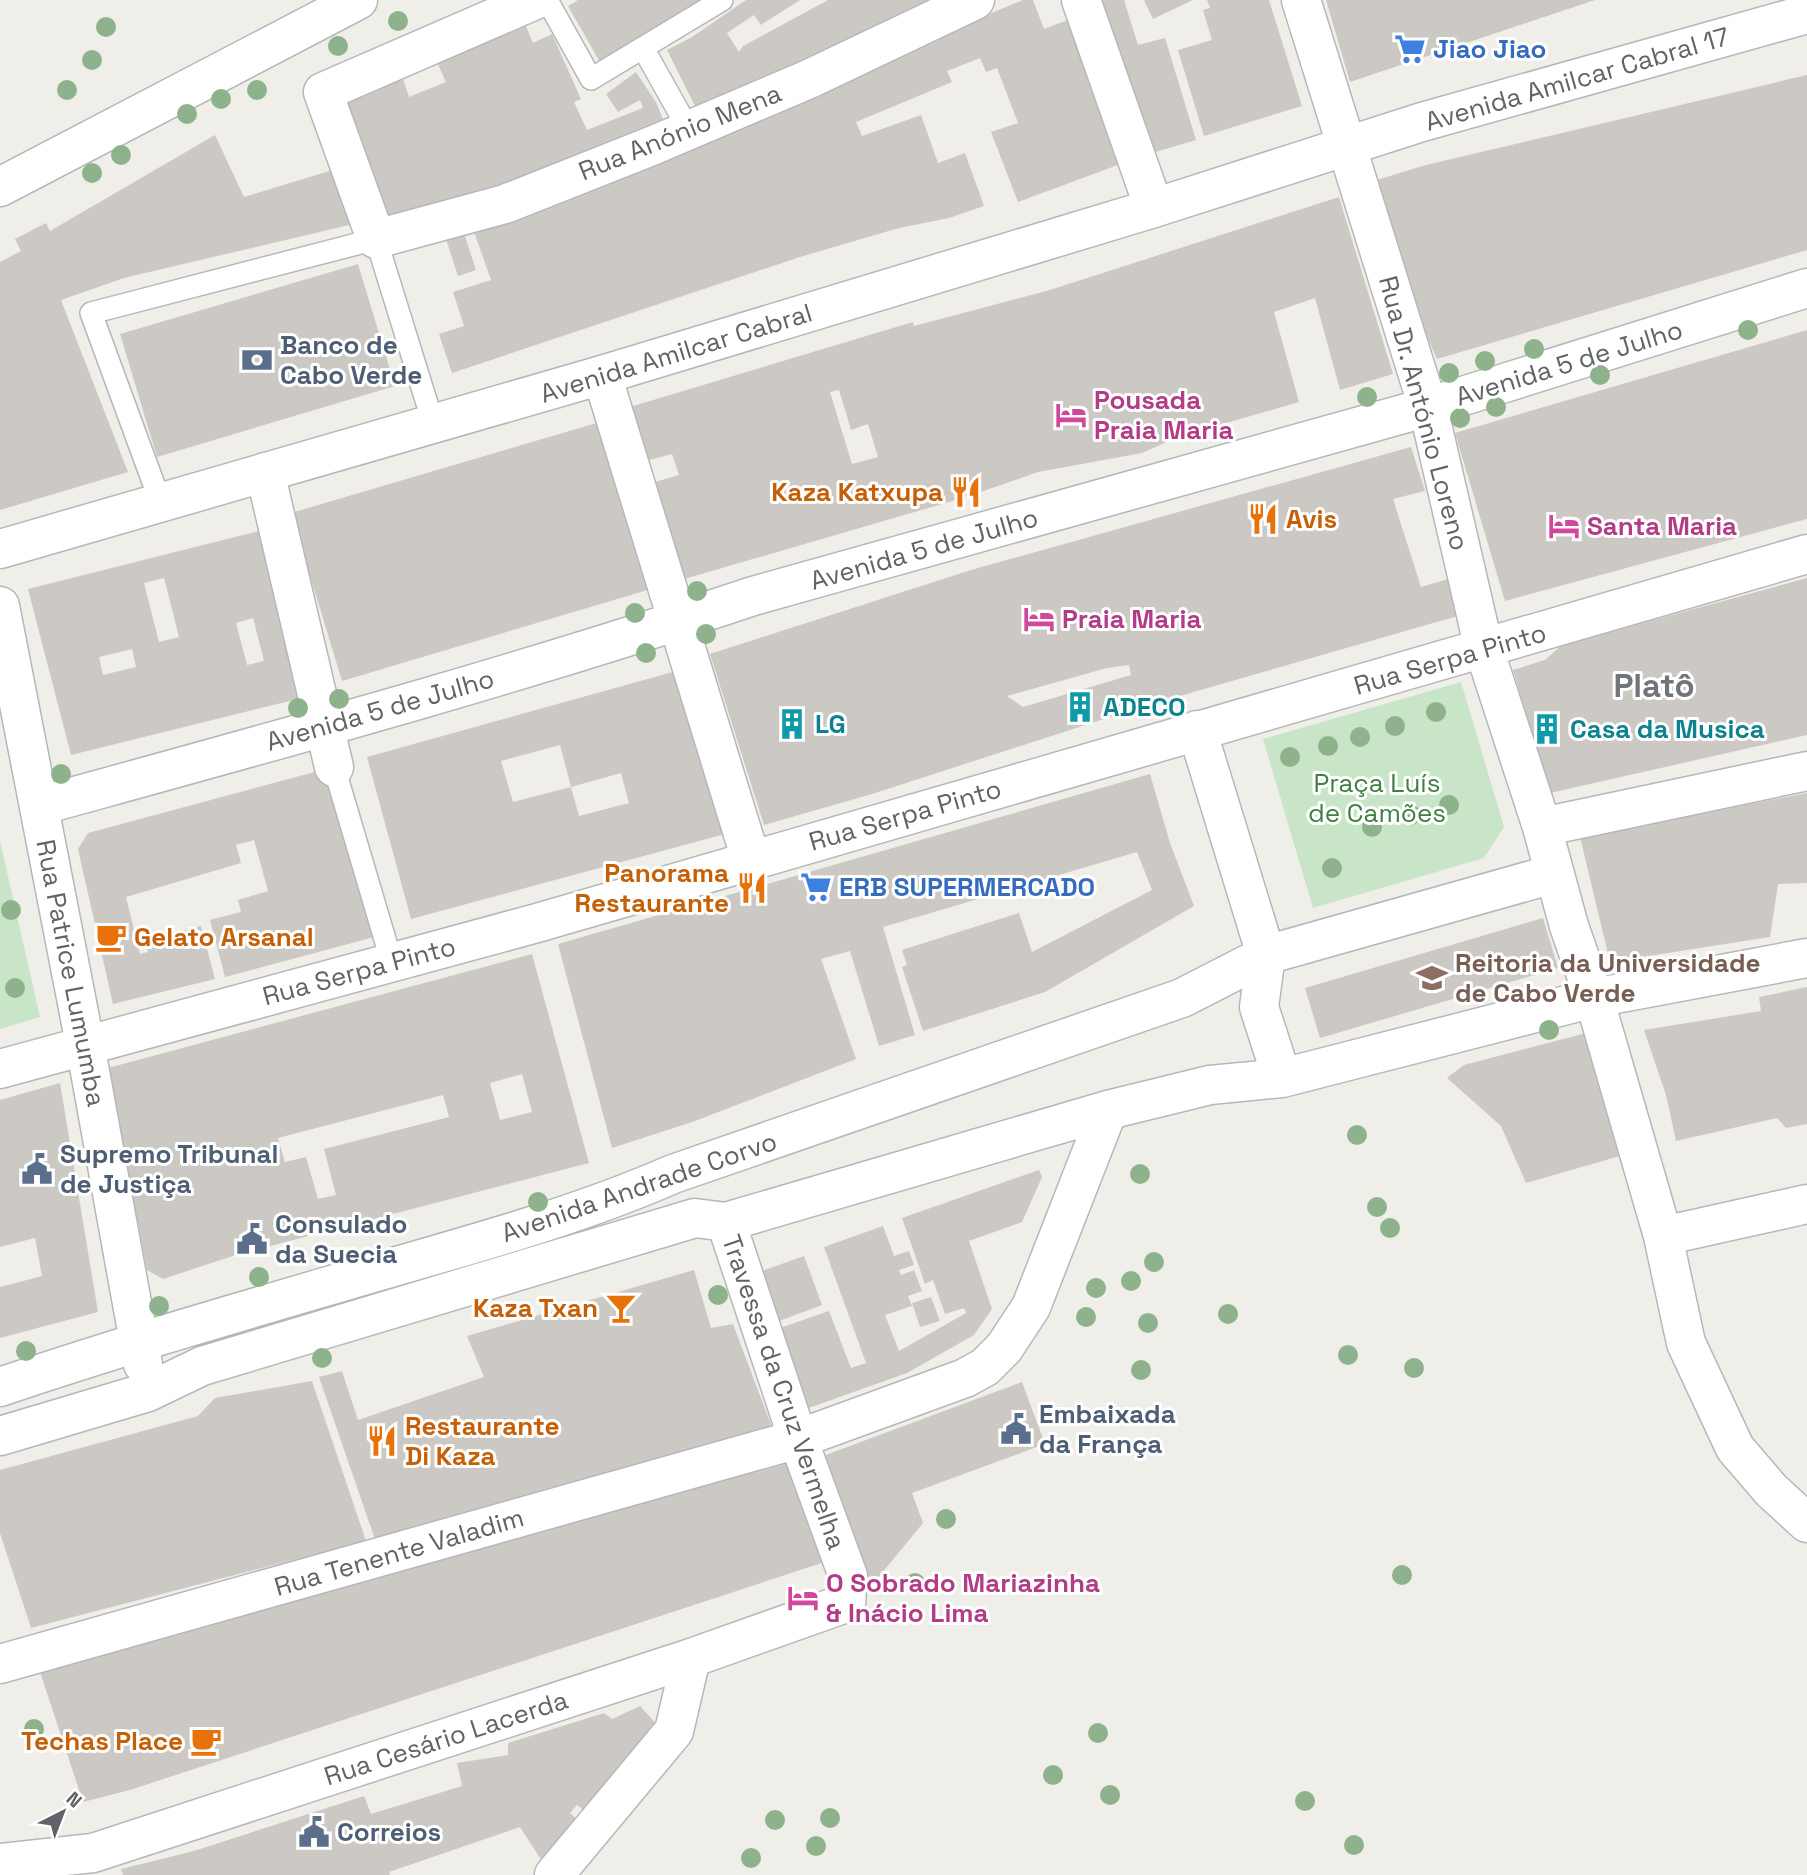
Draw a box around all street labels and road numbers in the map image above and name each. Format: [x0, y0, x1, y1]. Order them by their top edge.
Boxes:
street label: Avenida Amilcar Cabral 17 [1421, 19, 1733, 139]
street label: Rua Anónio Mena [574, 76, 786, 188]
street label: Rua Dr. António Loreno [1371, 272, 1477, 554]
street label: Avenida Amilcar Cabral [536, 295, 816, 411]
street label: Avenida 5 de Julho [1451, 312, 1687, 414]
street label: Avenida 5 de Julho [806, 500, 1042, 598]
street label: Rua Serpa Pinto [1350, 615, 1550, 703]
street label: Avenida 5 de Julho [262, 661, 498, 759]
street label: Rua Serpa Pinto [805, 771, 1005, 859]
street label: Rua Patrice Lumumba [28, 837, 114, 1109]
street label: Rua Serpa Pinto [259, 929, 459, 1013]
street label: Avenida Andrade Corvo [497, 1124, 781, 1250]
street label: Travessa da Cruz Vermelha [714, 1230, 854, 1554]
street label: Rua Tenente Valadim [270, 1500, 528, 1604]
street label: Rua Cesário Lacerda [320, 1683, 572, 1793]

